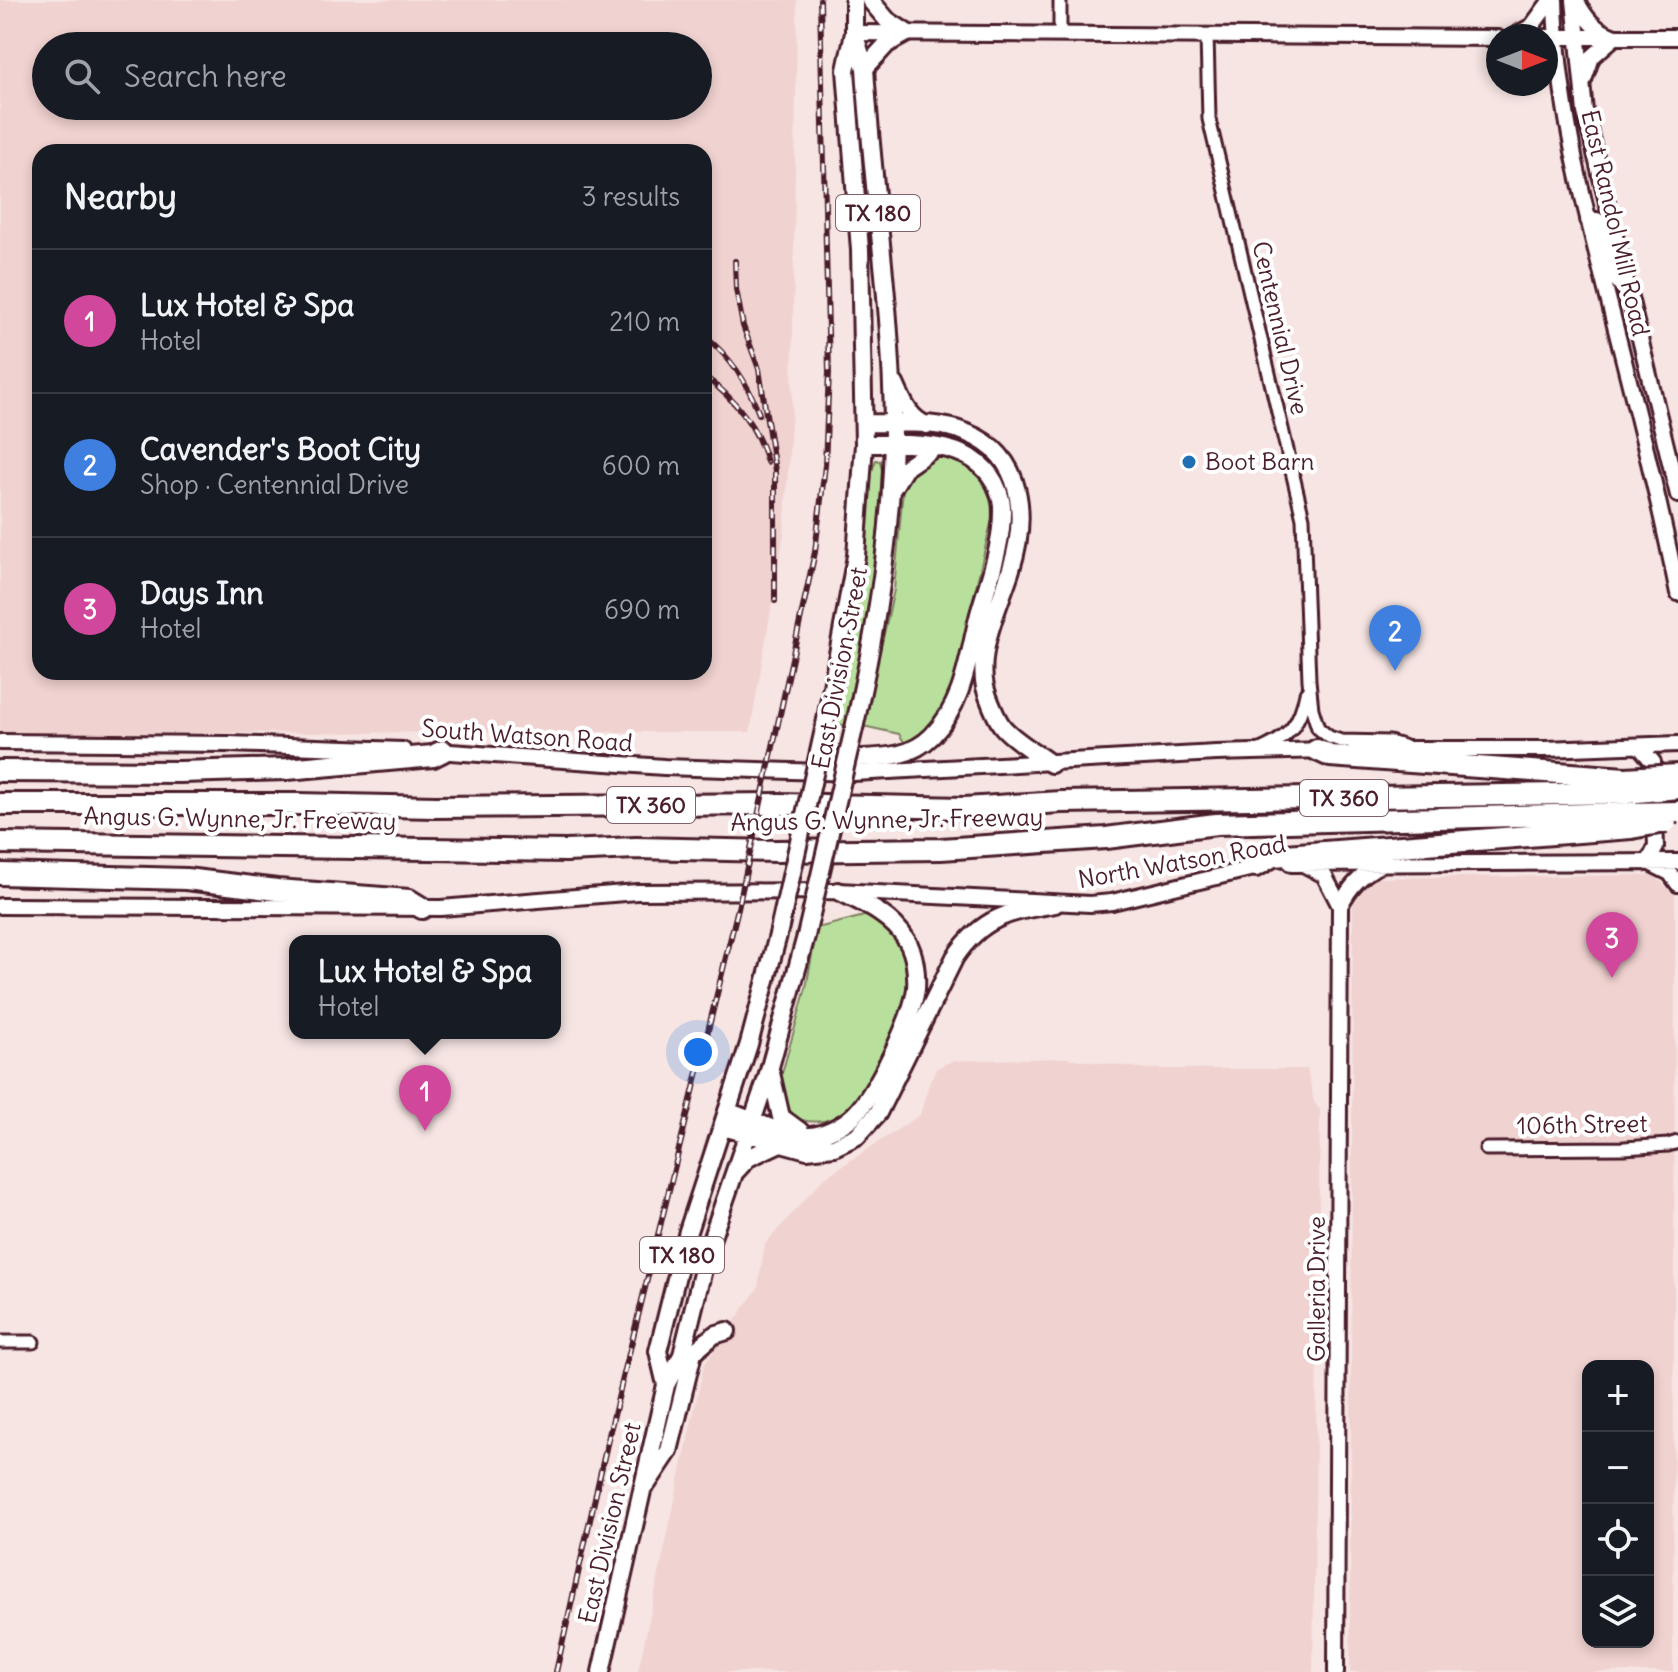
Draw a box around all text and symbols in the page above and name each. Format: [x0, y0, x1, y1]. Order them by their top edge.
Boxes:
north arrow [1486, 24, 1558, 96]
search box [32, 32, 712, 120]
icon: search [60, 54, 104, 98]
text: Search here [124, 57, 287, 95]
street label: East Randol Mill Road [1575, 107, 1657, 339]
text: Nearby [64, 175, 177, 218]
text: 3 results [582, 180, 680, 213]
road number: TX 180 [836, 195, 920, 231]
street label: Centennial Drive [1246, 238, 1316, 418]
text: Lux Hotel & Spa [140, 286, 354, 324]
text: 1 [85, 305, 95, 338]
text: 210 m [609, 305, 680, 338]
text: Hotel [140, 324, 201, 357]
text: Cavender's Boot City [140, 430, 421, 468]
place label: Boot Barn [1205, 446, 1315, 476]
text: 2 [83, 449, 97, 482]
text: 600 m [602, 449, 680, 482]
marker: Boot Barn [1180, 453, 1198, 471]
text: Shop · Centennial Drive [140, 468, 409, 501]
street label: East Division Street [805, 564, 873, 771]
text: Days Inn [140, 574, 264, 612]
text: 3 [83, 593, 97, 626]
text: 690 m [604, 593, 680, 626]
pin: 2 [1369, 605, 1421, 671]
text: Hotel [140, 612, 201, 645]
street label: South Watson Road [420, 713, 634, 757]
road number: TX 360 [1300, 780, 1388, 816]
road number: TX 360 [607, 787, 695, 823]
street label: Angus G. Wynne, Jr. Freeway [83, 800, 397, 836]
street label: Angus G. Wynne, Jr. Freeway [730, 801, 1044, 837]
street label: North Watson Road [1076, 828, 1288, 894]
pin: 3 [1586, 912, 1638, 978]
popup [289, 935, 561, 1039]
text: Lux Hotel & Spa [318, 952, 532, 990]
text: Hotel [318, 990, 379, 1023]
your location [678, 1032, 718, 1072]
pin: 1 [399, 1065, 451, 1131]
street label: 106th Street [1516, 1108, 1648, 1140]
street label: Galleria Drive [1301, 1216, 1331, 1362]
road number: TX 180 [640, 1237, 724, 1273]
map controls [1582, 1360, 1654, 1648]
button: + [1582, 1360, 1654, 1432]
street label: East Division Street [571, 1420, 647, 1626]
button: − [1582, 1432, 1654, 1504]
button: locate [1582, 1504, 1654, 1576]
button: layers [1582, 1576, 1654, 1648]

